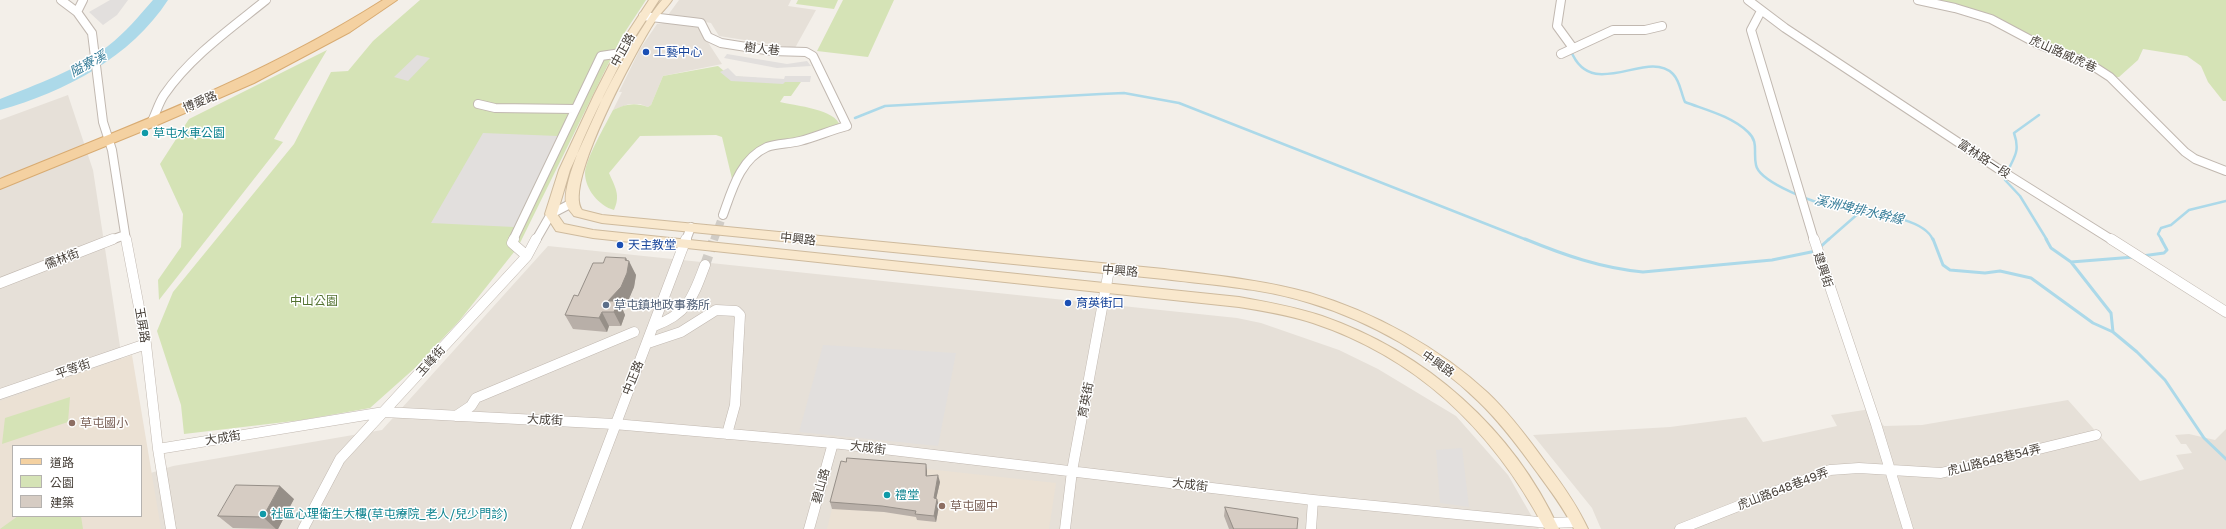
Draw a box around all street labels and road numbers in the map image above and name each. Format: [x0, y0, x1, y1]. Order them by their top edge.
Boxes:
street label: 中正路 [608, 31, 638, 69]
street label: 虎山路威虎巷 [2027, 33, 2099, 75]
street label: 樹人巷 [743, 40, 781, 58]
street label: 博愛路 [181, 88, 219, 116]
street label: 富林路一段 [1955, 137, 2013, 181]
street label: 中興路 [779, 230, 817, 248]
street label: 儒林街 [43, 246, 81, 272]
street label: 建興街 [1811, 251, 1835, 289]
street label: 中興路 [1101, 262, 1139, 280]
street label: 玉屏路 [132, 306, 152, 344]
street label: 玉峰街 [414, 343, 448, 379]
street label: 中興路 [1419, 348, 1457, 380]
street label: 平等街 [54, 356, 92, 382]
street label: 中正路 [620, 359, 646, 397]
street label: 育英街 [1075, 381, 1097, 419]
street label: 大成街 [527, 412, 563, 428]
street label: 大成街 [204, 428, 242, 448]
street label: 大成街 [849, 439, 887, 457]
street label: 虎山路648巷54弄 [1946, 441, 2042, 479]
street label: 虎山路648巷49弄 [1735, 465, 1831, 513]
street label: 碧山路 [809, 467, 833, 505]
street label: 大成街 [1171, 476, 1209, 494]

